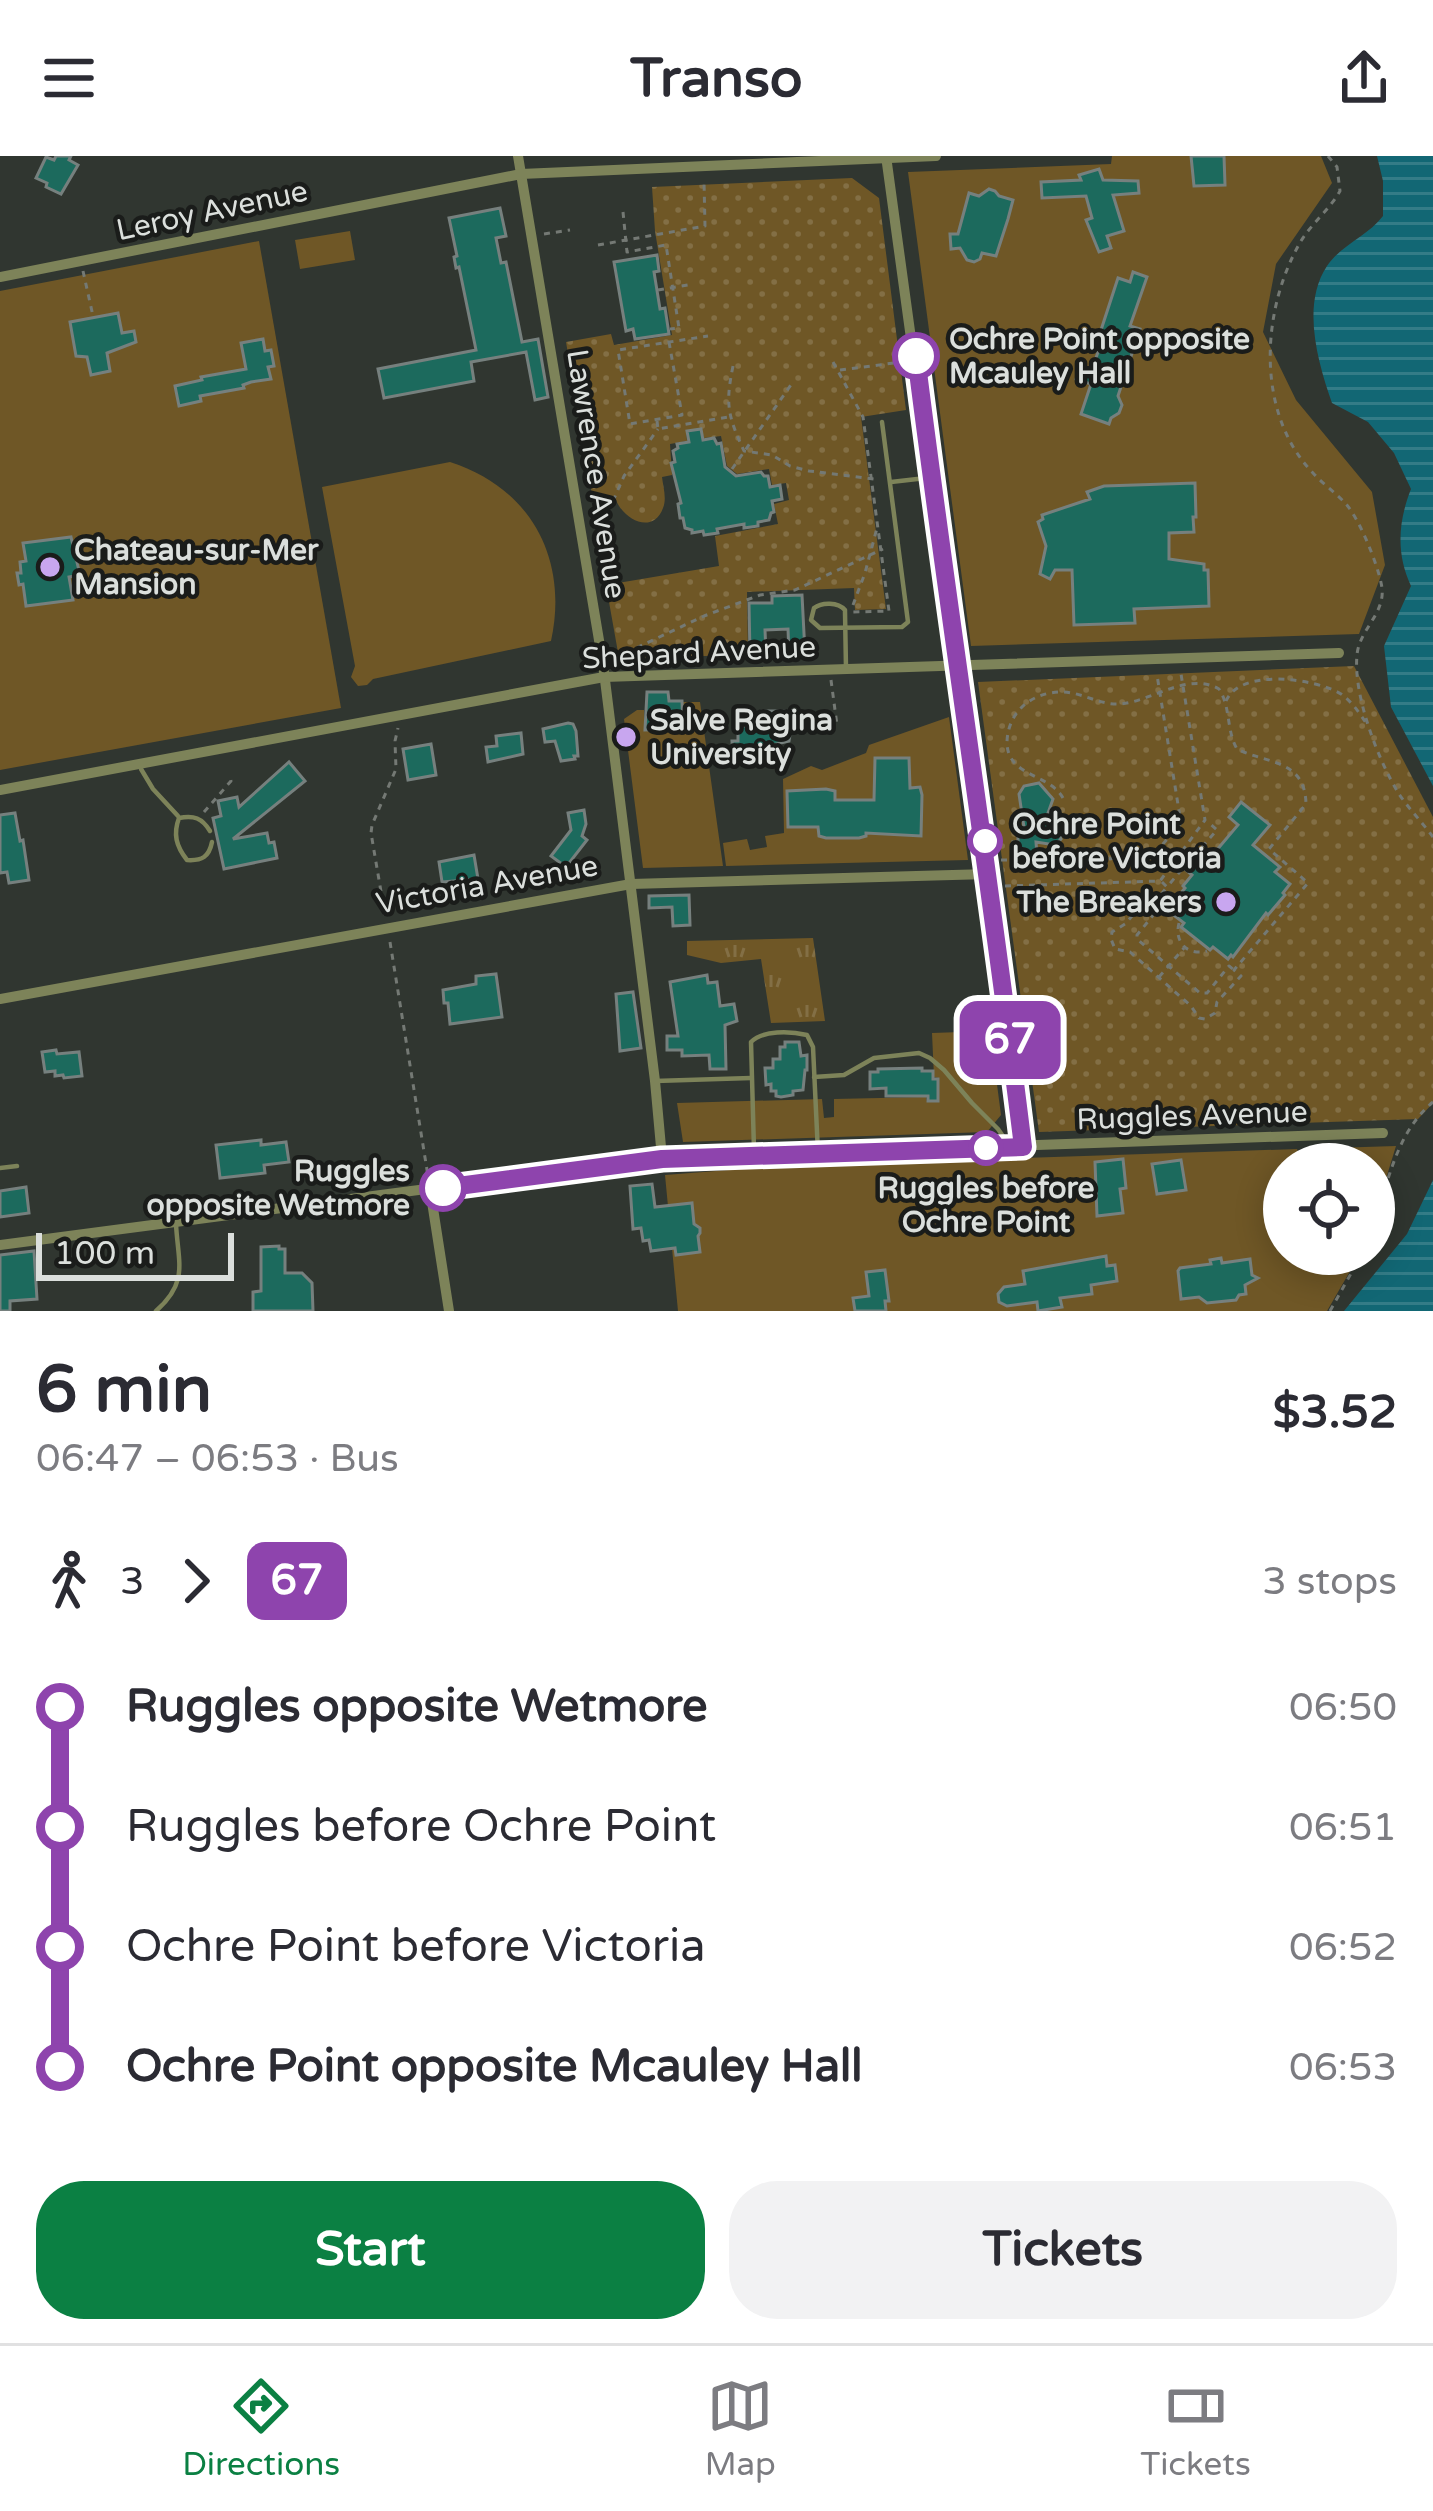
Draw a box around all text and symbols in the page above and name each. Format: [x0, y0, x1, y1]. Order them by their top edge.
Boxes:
icon: menu [36, 45, 102, 111]
icon: share [1331, 45, 1397, 111]
text: Transo [630, 46, 803, 111]
street label: Leroy Avenue [113, 173, 311, 249]
place label: Ochre Point opposite Mcauley Hall [949, 321, 1250, 392]
marker: Ochre Point opposite Mcauley Hall [894, 334, 938, 378]
street label: Lawrence Avenue [558, 347, 634, 601]
place label: Chateau-sur-Mer Mansion [74, 532, 319, 603]
marker: Chateau-sur-Mer Mansion [37, 554, 63, 580]
street label: Shepard Avenue [581, 628, 817, 678]
place label: Salve Regina University [650, 702, 833, 773]
marker: Salve Regina University [613, 724, 639, 750]
place label: Ochre Point before Victoria [1012, 806, 1222, 877]
marker: Ochre Point before Victoria [969, 825, 1001, 857]
street label: Victoria Avenue [373, 847, 601, 923]
place label: The Breakers [1015, 884, 1202, 921]
marker: The Breakers [1213, 889, 1239, 915]
line badge: 67 [956, 1001, 1064, 1079]
text: 67 [984, 1014, 1036, 1065]
street label: Ruggles Avenue [1076, 1093, 1308, 1139]
marker: Ruggles before Ochre Point [970, 1132, 1002, 1164]
map controls [1263, 1143, 1395, 1275]
button: locate [1263, 1143, 1395, 1275]
place label: Ruggles opposite Wetmore [147, 1153, 410, 1224]
marker: Ruggles opposite Wetmore [421, 1166, 465, 1210]
place label: Ruggles before Ochre Point [878, 1170, 1094, 1241]
scale bar [36, 1227, 234, 1280]
text: 100 m [54, 1234, 155, 1273]
text: 6 min [36, 1350, 212, 1430]
text: $3.52 [1273, 1386, 1397, 1440]
text: 06:47 – 06:53 · Bus [36, 1435, 399, 1482]
icon: walk [36, 1548, 102, 1614]
icon: forward [163, 1548, 229, 1614]
text: 67 [271, 1555, 323, 1606]
text: 3 [120, 1558, 145, 1605]
text: 3 stops [1262, 1558, 1397, 1605]
text: Ruggles opposite Wetmore [126, 1680, 707, 1734]
text: 06:50 [1289, 1684, 1397, 1731]
text: Ruggles before Ochre Point [126, 1800, 716, 1854]
text: 06:51 [1289, 1804, 1397, 1851]
text: Ochre Point before Victoria [126, 1920, 706, 1974]
text: 06:52 [1289, 1924, 1397, 1971]
text: Ochre Point opposite Mcauley Hall [126, 2040, 862, 2094]
text: 06:53 [1289, 2044, 1397, 2091]
button: Start [36, 2181, 705, 2319]
button: Tickets [729, 2181, 1397, 2319]
tab: Directions [182, 2373, 340, 2484]
tab: Map [705, 2373, 776, 2484]
tab: Tickets [1140, 2373, 1251, 2484]

